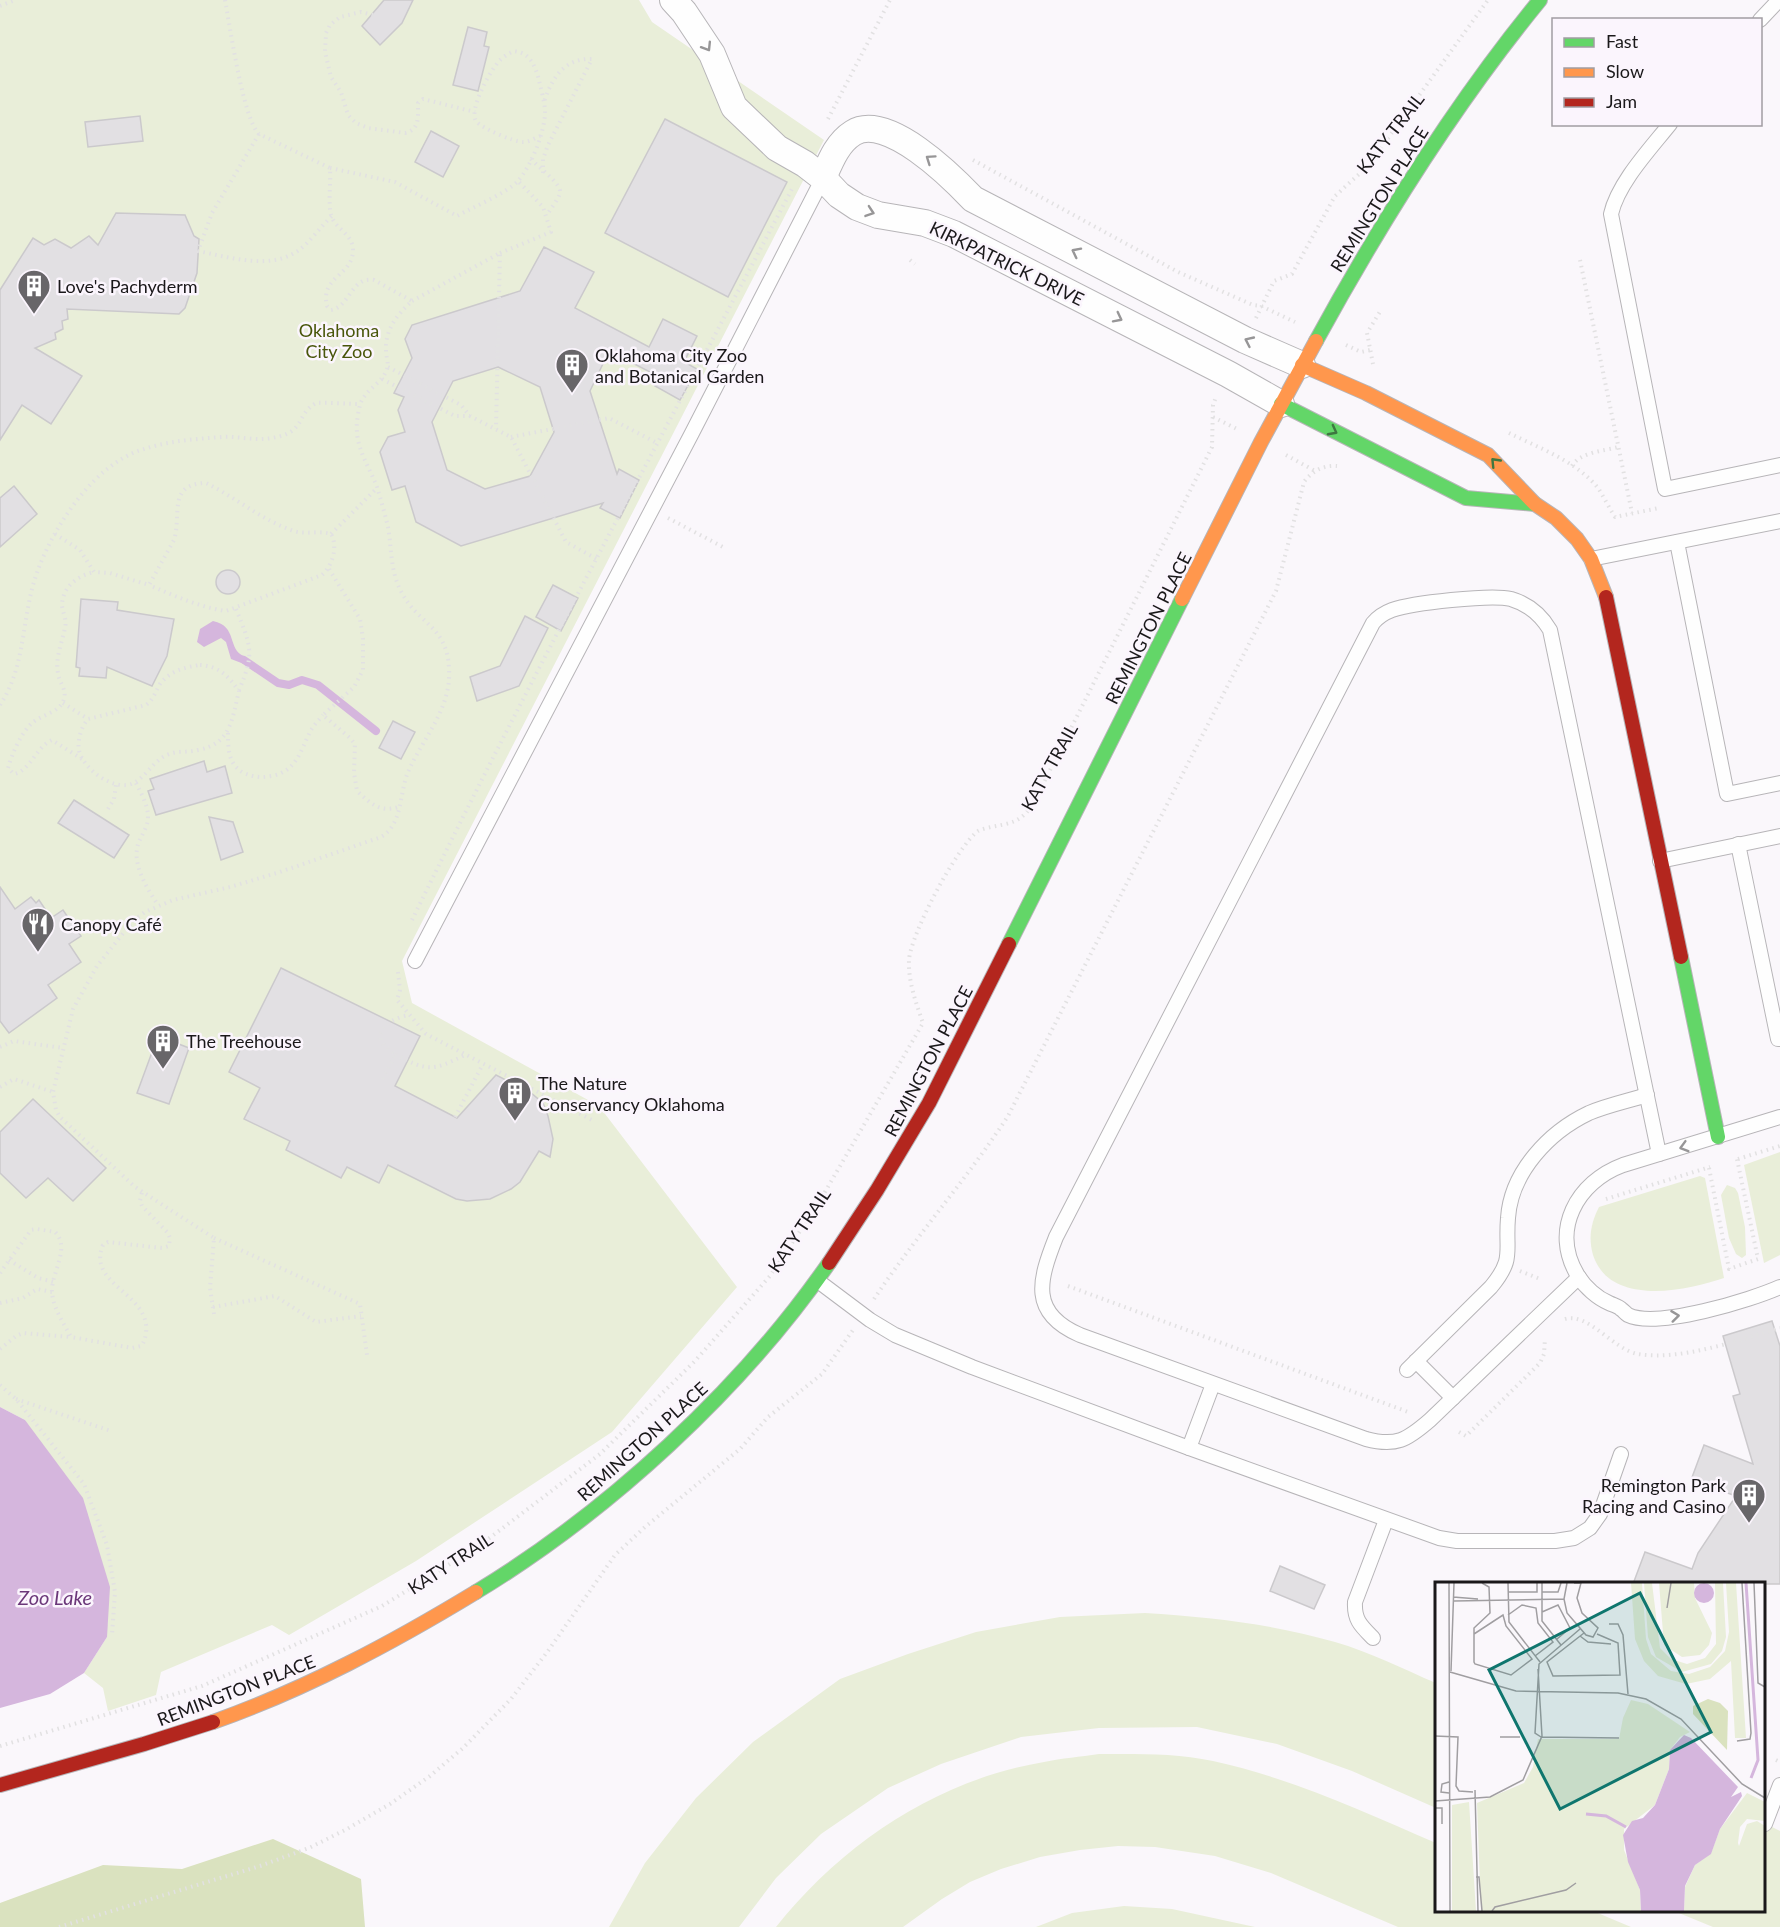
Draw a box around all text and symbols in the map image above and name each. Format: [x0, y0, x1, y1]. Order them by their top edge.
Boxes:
legend [1552, 18, 1762, 126]
text: Fast [1606, 30, 1639, 52]
one-way arrow [699, 41, 710, 52]
text: Slow [1606, 60, 1644, 82]
street label: KATY TRAIL [1352, 88, 1428, 178]
text: Jam [1606, 90, 1637, 112]
street label: REMINGTON PLACE [1325, 122, 1433, 276]
one-way arrow [926, 155, 937, 166]
one-way arrow [864, 204, 875, 217]
street label: KIRKPATRICK DRIVE [926, 216, 1088, 310]
one-way arrow [1071, 248, 1082, 259]
building icon: Love's Pachyderm [16, 268, 52, 315]
place label: Love's Pachyderm [57, 275, 198, 297]
one-way arrow [1112, 311, 1123, 323]
park label: Oklahoma City Zoo [299, 319, 379, 362]
one-way arrow [1244, 337, 1255, 349]
place label: Oklahoma City Zoo and Botanical Garden [595, 344, 764, 387]
building icon: Oklahoma City Zoo and Botanical Garden [554, 347, 590, 394]
one-way arrow [1327, 424, 1338, 436]
one-way arrow [1491, 458, 1502, 469]
street label: REMINGTON PLACE [1100, 548, 1196, 708]
street label: KATY TRAIL [1016, 719, 1082, 815]
restaurant icon: Canopy Café [20, 906, 56, 953]
place label: Canopy Café [61, 913, 162, 935]
street label: REMINGTON PLACE [879, 982, 977, 1140]
building icon: The Treehouse [145, 1023, 181, 1070]
place label: The Treehouse [186, 1030, 302, 1052]
place label: The Nature Conservancy Oklahoma [538, 1072, 725, 1115]
building icon: The Nature Conservancy Oklahoma [497, 1075, 533, 1122]
one-way arrow [1679, 1140, 1690, 1152]
street label: KATY TRAIL [763, 1184, 835, 1276]
one-way arrow [1670, 1310, 1679, 1323]
street label: REMINGTON PLACE [572, 1377, 712, 1505]
place label: Remington Park Racing and Casino [1582, 1474, 1727, 1517]
building icon: Remington Park Racing and Casino [1731, 1477, 1767, 1524]
street label: KATY TRAIL [404, 1528, 496, 1598]
inset map [1435, 1582, 1765, 1912]
water label: Zoo Lake [17, 1585, 92, 1609]
street label: REMINGTON PLACE [154, 1650, 318, 1730]

